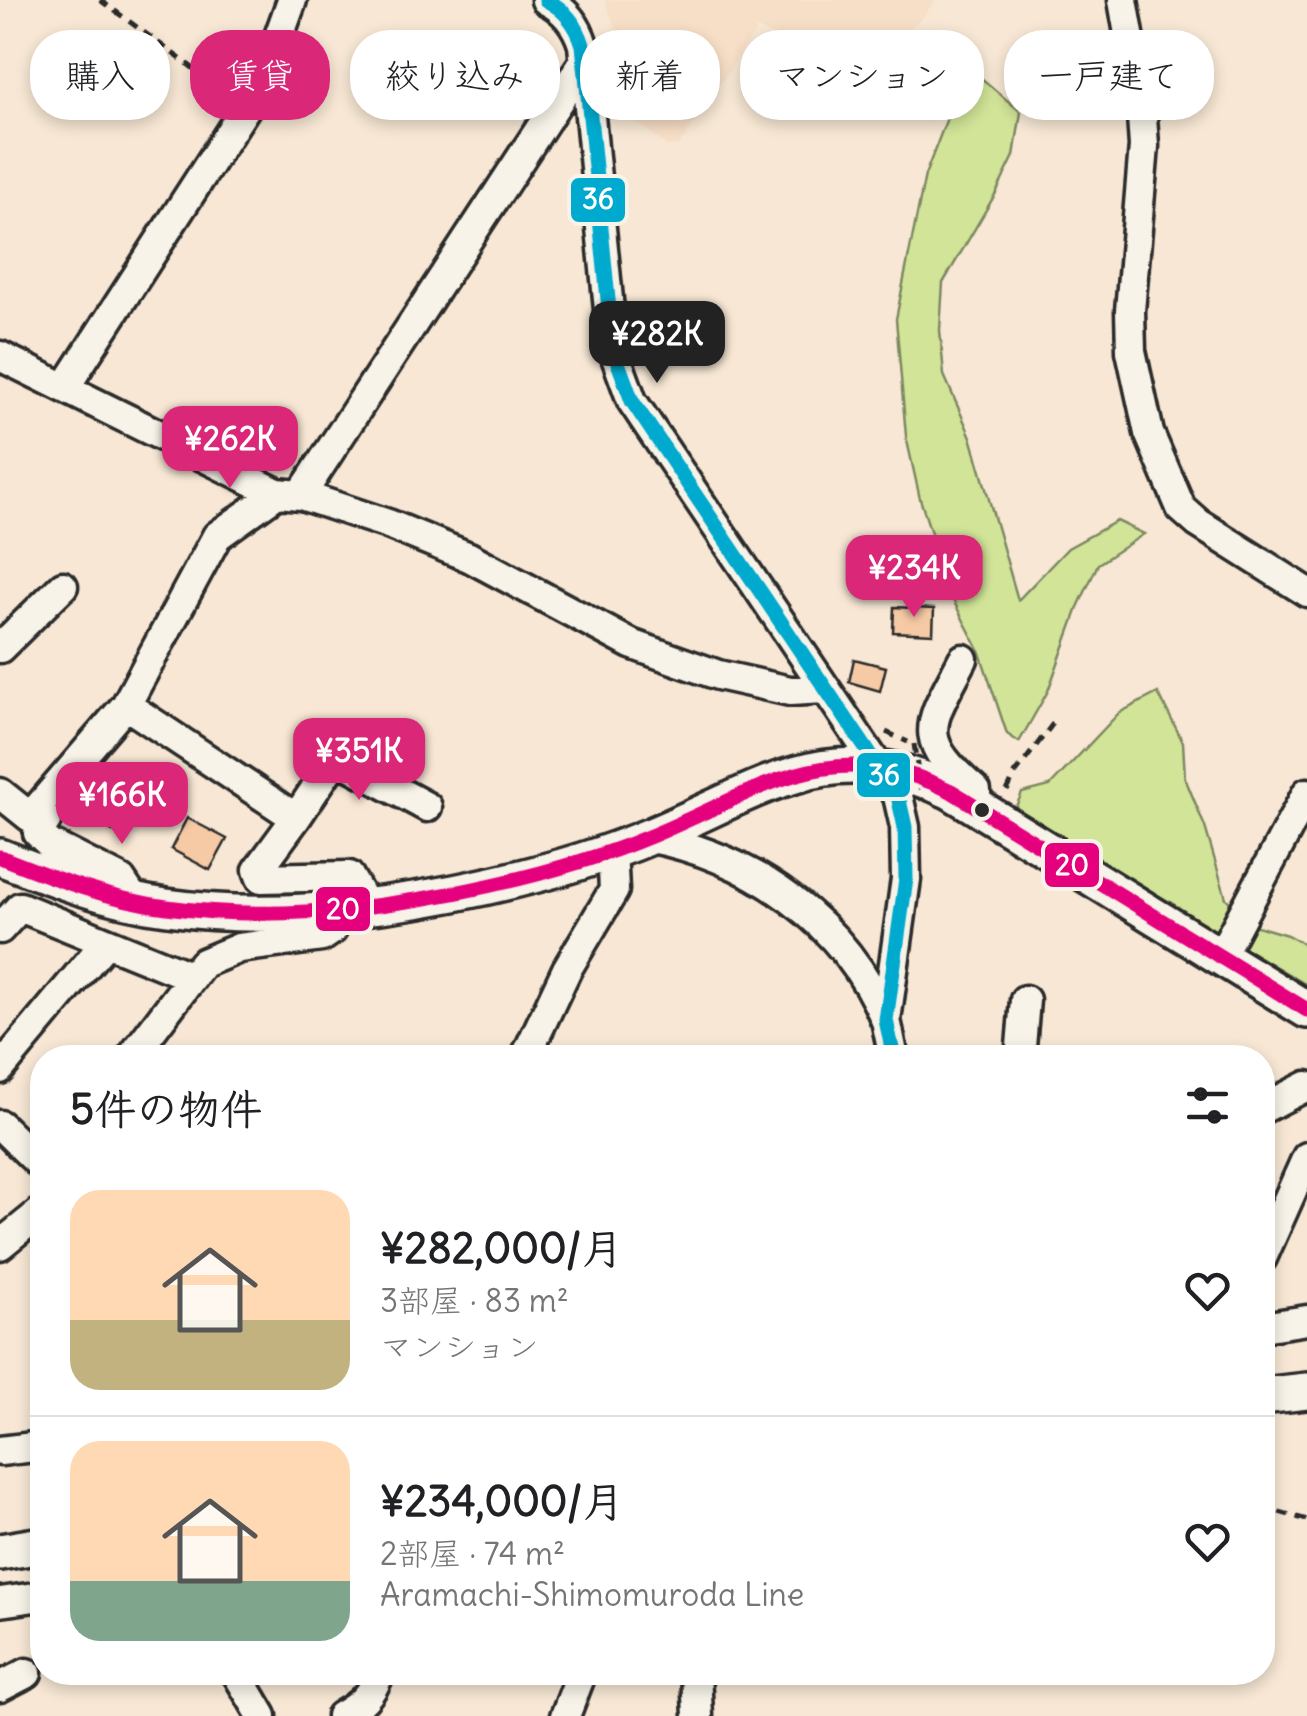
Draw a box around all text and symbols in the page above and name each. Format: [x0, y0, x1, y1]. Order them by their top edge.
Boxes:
chip: 購入 [30, 30, 170, 120]
chip: 賃貸 [190, 30, 330, 120]
chip: 絞り込み [350, 30, 560, 120]
chip: 新着 [580, 30, 720, 120]
chip: マンション [740, 30, 984, 120]
chip: 一戸建て [1004, 30, 1214, 120]
line badge: 36 [569, 176, 627, 224]
text: 36 [582, 181, 614, 217]
pin: ¥282K [587, 301, 727, 386]
text: ¥282K [611, 313, 703, 354]
pin: ¥262K [160, 406, 300, 491]
text: ¥262K [184, 418, 276, 459]
pin: ¥234K [844, 535, 984, 620]
text: ¥234K [868, 547, 960, 588]
pin: ¥351K [289, 718, 429, 803]
text: ¥351K [315, 730, 403, 771]
line badge: 36 [855, 751, 912, 799]
text: 36 [868, 757, 900, 793]
pin: ¥166K [52, 762, 192, 847]
text: ¥166K [78, 774, 166, 815]
unlabelled marker [972, 800, 992, 820]
line badge: 20 [1043, 841, 1101, 889]
text: 20 [1055, 847, 1089, 883]
line badge: 20 [314, 885, 372, 933]
text: 20 [326, 891, 360, 927]
icon: filters [1180, 1078, 1235, 1133]
text: 5件の物件 [70, 1083, 262, 1135]
text: ¥282,000/月 [380, 1222, 623, 1274]
icon: home [150, 1230, 270, 1350]
icon: heart [1180, 1263, 1235, 1318]
text: 3部屋 · 83 m² [380, 1280, 569, 1321]
text: マンション [380, 1326, 539, 1367]
text: ¥234,000/月 [380, 1475, 624, 1527]
icon: home [150, 1481, 270, 1601]
icon: heart [1180, 1514, 1235, 1569]
text: 2部屋 · 74 m² [380, 1533, 565, 1574]
text: Aramachi-Shimomuroda Line [380, 1574, 804, 1615]

